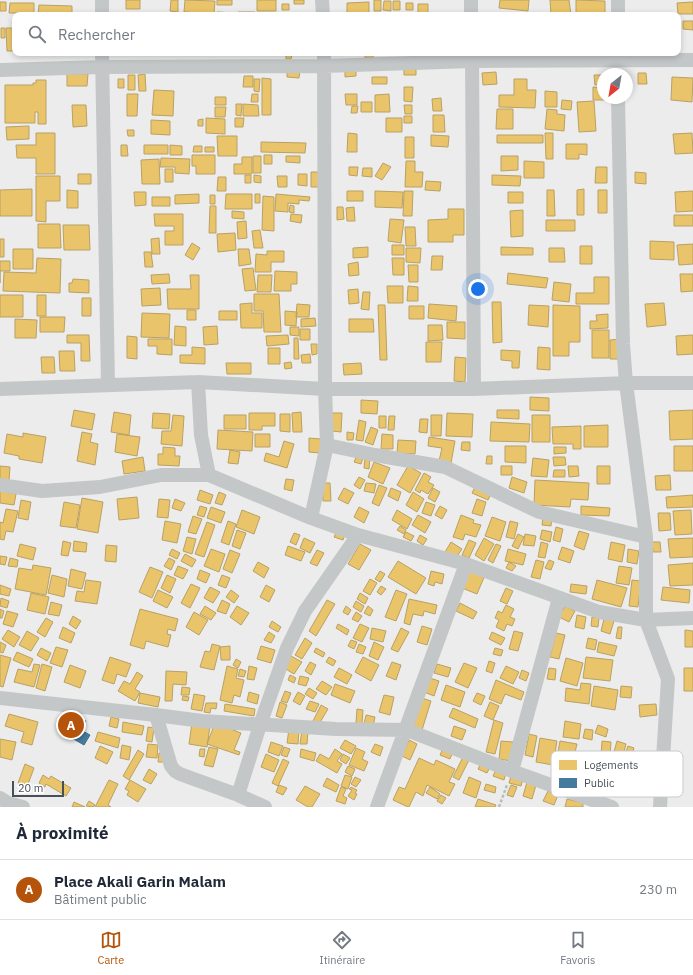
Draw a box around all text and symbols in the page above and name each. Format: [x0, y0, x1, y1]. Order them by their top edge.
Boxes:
search box [12, 12, 681, 56]
icon: search [26, 23, 48, 45]
text: Rechercher [58, 25, 135, 44]
north arrow [597, 68, 633, 104]
your location [468, 279, 488, 299]
pin: A [58, 710, 84, 740]
legend [551, 751, 683, 797]
text: Logements [584, 758, 638, 772]
text: Public [584, 776, 615, 790]
scale bar [12, 779, 64, 798]
text: 20 m [18, 781, 43, 795]
text: À proximité [16, 822, 109, 844]
text: Place Akali Garin Malam [54, 872, 226, 891]
text: A [25, 881, 33, 898]
text: 230 m [639, 881, 677, 898]
text: Bâtiment public [54, 891, 147, 908]
tab: Carte [98, 929, 124, 967]
tab: Itinéraire [319, 929, 365, 967]
tab: Favoris [560, 929, 595, 967]

